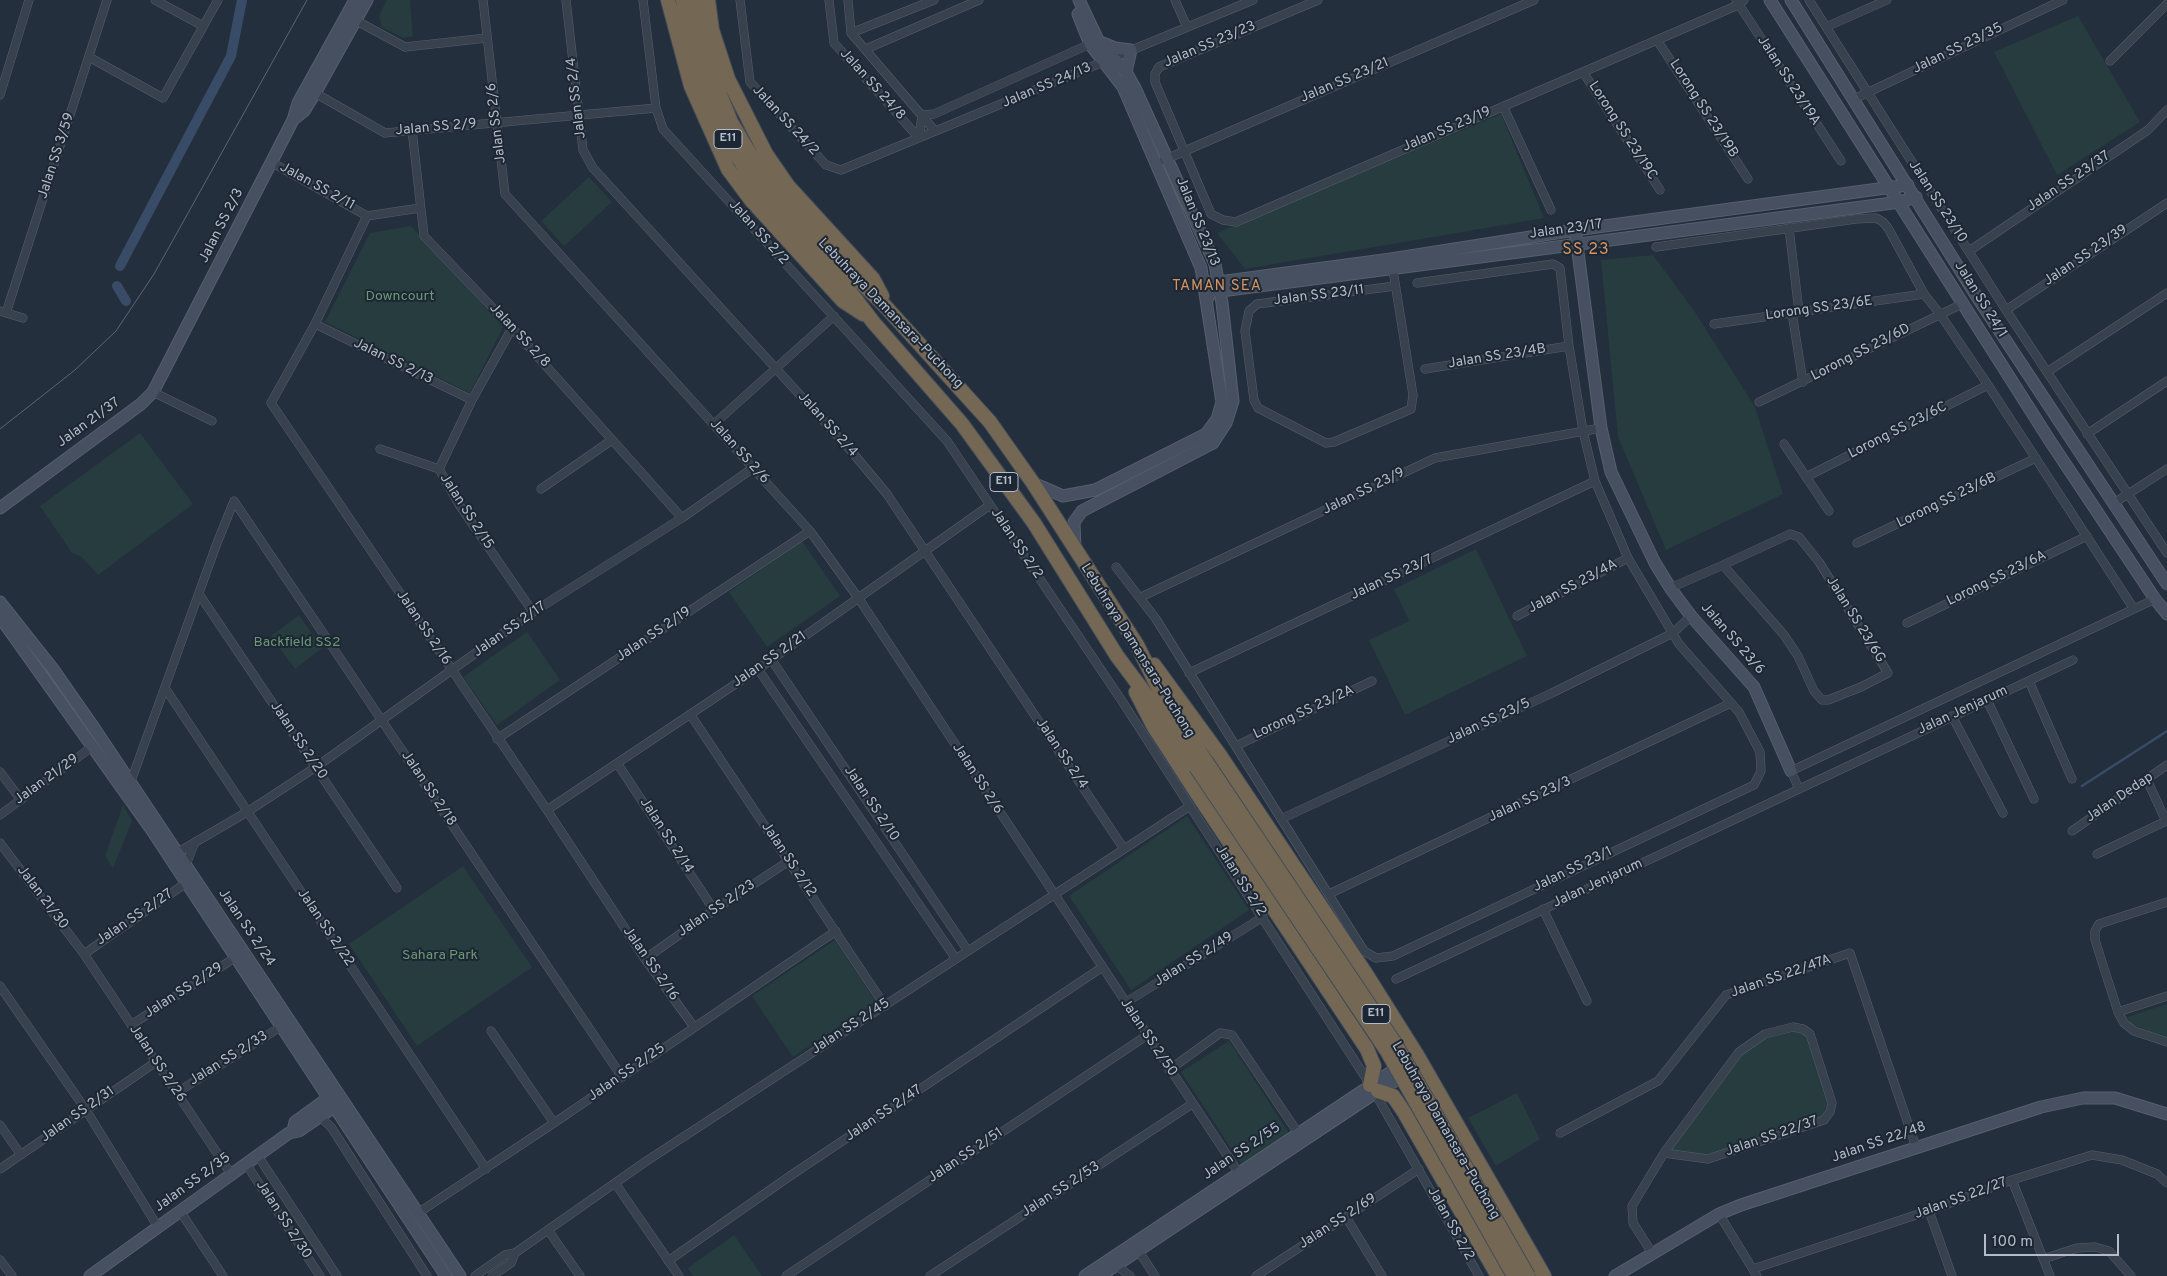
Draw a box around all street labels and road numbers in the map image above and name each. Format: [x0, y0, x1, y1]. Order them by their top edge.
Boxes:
street label: Jalan SS 23/23 [1162, 18, 1258, 72]
street label: Jalan SS 23/35 [1910, 20, 2006, 78]
street label: Jalan SS 23/19A [1753, 33, 1823, 129]
street label: Jalan SS 24/8 [836, 46, 908, 124]
street label: Jalan SS 23/21 [1298, 55, 1392, 107]
street label: Jalan SS 2/4 [564, 56, 590, 140]
street label: Lorong SS 23/19B [1665, 57, 1741, 161]
street label: Jalan SS 24/13 [1000, 60, 1094, 112]
street label: Lorong SS 23/19C [1584, 79, 1660, 183]
street label: Jalan SS 2/6 [484, 82, 510, 164]
street label: Jalan SS 24/2 [748, 82, 822, 160]
street label: Jalan SS 23/19 [1400, 104, 1494, 156]
street label: Jalan SS 3/59 [35, 111, 79, 201]
street label: Jalan SS 2/9 [395, 116, 477, 140]
road number: E11 [714, 130, 742, 148]
street label: Jalan SS 23/37 [2024, 148, 2114, 216]
street label: Jalan SS 23/10 [1904, 158, 1970, 246]
street label: Jalan SS 2/11 [276, 159, 358, 215]
street label: Jalan SS 23/13 [1172, 175, 1222, 269]
street label: Jalan SS 2/3 [196, 186, 248, 266]
street label: Jalan SS 2/2 [725, 197, 791, 269]
street label: Jalan 23/17 [1529, 217, 1603, 243]
street label: Jalan SS 23/39 [2041, 222, 2131, 290]
street label: Lebuhraya Damansara–Puchong [814, 235, 966, 393]
street label: Jalan SS 24/1 [1950, 259, 2010, 341]
street label: Jalan SS 23/11 [1273, 282, 1365, 310]
street label: Lorong SS 23/6E [1764, 293, 1874, 325]
street label: Jalan SS 2/8 [485, 300, 553, 372]
street label: Lorong SS 23/6D [1809, 321, 1913, 385]
street label: Jalan SS 2/13 [350, 335, 436, 389]
street label: Jalan SS 23/4B [1447, 341, 1547, 373]
street label: Jalan SS 2/4 [793, 389, 861, 461]
street label: Jalan 21/37 [54, 395, 124, 451]
street label: Lorong SS 23/6C [1846, 399, 1950, 463]
street label: Jalan SS 2/6 [706, 416, 772, 488]
street label: Jalan SS 23/9 [1320, 465, 1408, 519]
street label: Lorong SS 23/6B [1894, 470, 2000, 532]
street label: Jalan SS 2/15 [435, 471, 497, 553]
road number: E11 [990, 472, 1018, 492]
street label: Jalan SS 2/2 [986, 506, 1046, 582]
street label: Lorong SS 23/6A [1944, 548, 2050, 610]
street label: Jalan SS 23/7 [1348, 552, 1436, 604]
street label: Jalan SS 23/4A [1525, 556, 1621, 618]
street label: Lebuhraya Damansara–Puchong [1076, 561, 1198, 741]
street label: Jalan SS 23/6G [1822, 574, 1888, 666]
street label: Jalan SS 2/16 [392, 587, 454, 669]
street label: Jalan SS 2/17 [470, 599, 550, 661]
street label: Jalan SS 23/6 [1696, 600, 1768, 678]
street label: Jalan SS 2/19 [613, 604, 695, 666]
street label: Jalan SS 2/21 [730, 628, 810, 692]
street label: Lorong SS 23/2A [1251, 682, 1357, 744]
street label: Jalan Jenjarum [1915, 683, 2011, 739]
street label: Jalan SS 23/5 [1445, 695, 1533, 749]
street label: Jalan SS 2/20 [266, 699, 330, 783]
street label: Jalan SS 2/4 [1031, 715, 1091, 793]
street label: Jalan SS 2/6 [948, 740, 1006, 818]
street label: Jalan SS 2/18 [397, 748, 459, 830]
street label: Jalan 21/29 [12, 751, 82, 809]
street label: Jalan SS 2/10 [840, 763, 902, 845]
street label: Jalan Dedap [2083, 769, 2157, 827]
street label: Jalan SS 23/3 [1486, 774, 1574, 826]
street label: Jalan SS 2/14 [635, 795, 697, 877]
street label: Jalan SS 2/12 [757, 819, 819, 901]
street label: Jalan SS 2/2 [1211, 842, 1269, 920]
street label: Jalan SS 23/1 [1531, 844, 1615, 896]
street label: Jalan Jenjarum [1550, 856, 1646, 912]
street label: Jalan 21/30 [13, 863, 71, 933]
street label: Jalan SS 2/23 [675, 877, 759, 941]
street label: Jalan SS 2/27 [94, 886, 176, 950]
street label: Jalan SS 2/24 [214, 886, 278, 970]
street label: Jalan SS 2/22 [293, 886, 357, 970]
street label: Jalan SS 2/16 [618, 924, 682, 1004]
street label: Jalan SS 2/49 [1152, 929, 1236, 991]
street label: Jalan SS 22/47A [1729, 952, 1833, 1002]
street label: Jalan SS 2/29 [142, 959, 226, 1023]
street label: Jalan SS 2/45 [809, 995, 893, 1059]
street label: Jalan SS 2/50 [1116, 996, 1180, 1080]
road number: E11 [1362, 1004, 1390, 1024]
street label: Jalan SS 2/26 [125, 1022, 189, 1106]
street label: Jalan SS 2/33 [186, 1028, 272, 1090]
street label: Lebuhraya Damansara–Puchong [1387, 1039, 1503, 1223]
street label: Jalan SS 2/25 [585, 1040, 669, 1106]
street label: Jalan SS 2/47 [843, 1082, 925, 1146]
street label: Jalan SS 2/31 [38, 1083, 118, 1147]
street label: Jalan SS 22/37 [1723, 1113, 1821, 1161]
street label: Jalan SS 22/48 [1830, 1119, 1928, 1167]
street label: Jalan SS 2/55 [1200, 1120, 1284, 1184]
street label: Jalan SS 2/51 [925, 1125, 1007, 1187]
street label: Jalan SS 2/35 [152, 1150, 234, 1216]
street label: Jalan SS 2/53 [1019, 1158, 1103, 1222]
street label: Jalan SS 22/27 [1912, 1174, 2010, 1224]
street label: Jalan SS 2/30 [251, 1178, 315, 1262]
street label: Jalan SS 2/2 [1423, 1184, 1477, 1264]
street label: Jalan SS 2/69 [1296, 1191, 1380, 1253]

